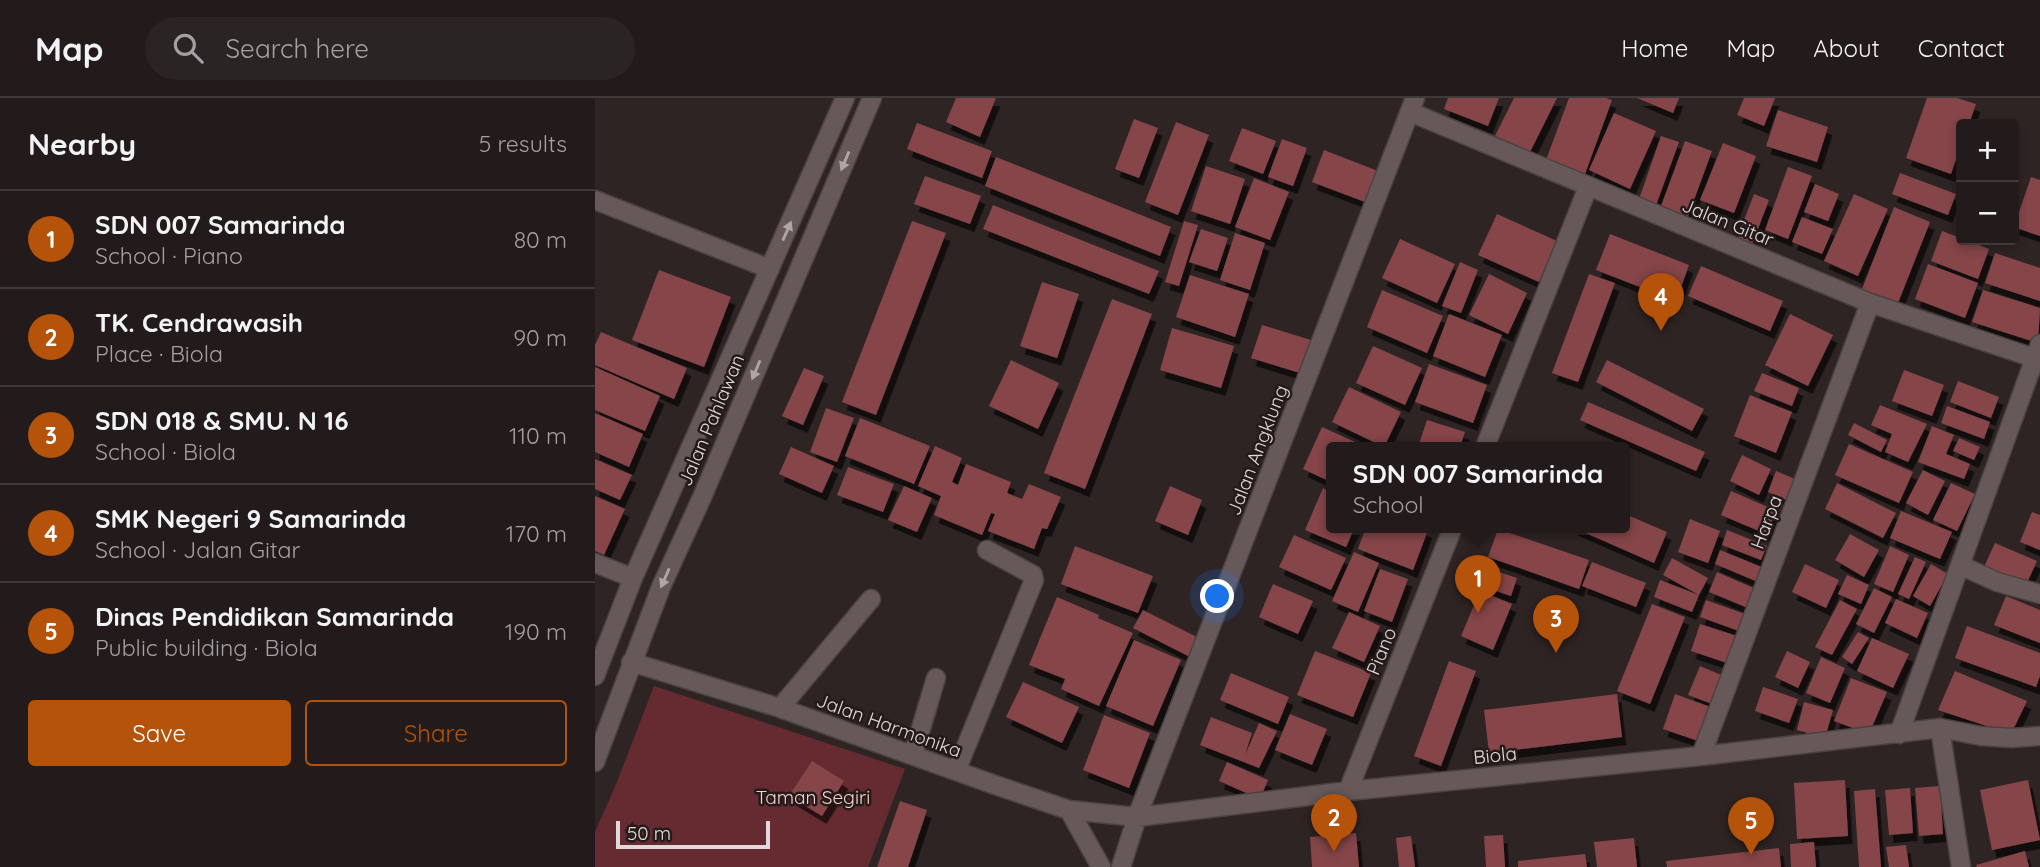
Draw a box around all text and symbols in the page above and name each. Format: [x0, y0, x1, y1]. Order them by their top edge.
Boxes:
search box [145, 17, 635, 80]
text: Map [35, 28, 103, 69]
icon: search [169, 29, 207, 67]
text: Search here [225, 32, 369, 65]
text: Home [1621, 33, 1688, 63]
text: Map [1726, 33, 1775, 63]
text: About [1813, 33, 1880, 63]
text: Contact [1918, 33, 2005, 63]
map controls [1956, 119, 2019, 245]
button: + [1956, 119, 2019, 182]
text: Nearby [28, 125, 136, 163]
text: 5 results [479, 129, 567, 158]
one-way arrow [839, 150, 850, 171]
button: − [1956, 182, 2019, 245]
street label: Jalan Gitar [1679, 193, 1778, 252]
text: SDN 007 Samarinda [95, 208, 346, 241]
one-way arrow [781, 221, 793, 241]
text: 1 [47, 225, 55, 254]
text: 80 m [514, 225, 567, 254]
text: School · Piano [95, 241, 243, 270]
pin: 4 [1638, 273, 1684, 331]
text: TK. Cendrawasih [95, 306, 303, 339]
text: 2 [44, 323, 58, 352]
text: 90 m [513, 323, 567, 352]
text: Place · Biola [95, 339, 223, 368]
street label: Jalan Pahlawan [672, 351, 750, 489]
one-way arrow [750, 360, 762, 380]
street label: Jalan Angklung [1221, 381, 1293, 519]
text: SDN 018 & SMU. N 16 [95, 404, 349, 437]
text: 3 [45, 421, 57, 450]
text: 110 m [509, 421, 567, 450]
text: School · Biola [95, 437, 236, 466]
popup [1326, 442, 1630, 533]
text: SDN 007 Samarinda [1353, 457, 1603, 490]
text: School [1353, 490, 1424, 519]
street label: Harpa [1745, 492, 1787, 552]
text: SMK Negeri 9 Samarinda [95, 502, 406, 535]
text: 4 [44, 519, 58, 548]
text: 170 m [506, 519, 567, 548]
text: School · Jalan Gitar [95, 535, 300, 564]
pin: 1 [1455, 555, 1501, 613]
one-way arrow [659, 568, 670, 589]
your location [1200, 579, 1234, 613]
pin: 3 [1533, 595, 1579, 653]
text: Dinas Pendidikan Samarinda [95, 600, 454, 633]
text: 5 [44, 617, 58, 646]
text: 190 m [505, 617, 567, 646]
street label: Piano [1361, 624, 1401, 678]
text: Public building · Biola [95, 633, 318, 662]
street label: Jalan Harmonika [813, 688, 965, 762]
button: Save [28, 700, 291, 766]
button: Share [305, 700, 567, 766]
street label: Biola [1472, 741, 1518, 769]
park label: Taman Segiri [756, 785, 870, 809]
pin: 2 [1311, 794, 1357, 852]
pin: 5 [1728, 797, 1774, 855]
scale bar [616, 818, 770, 850]
text: 50 m [627, 821, 671, 845]

